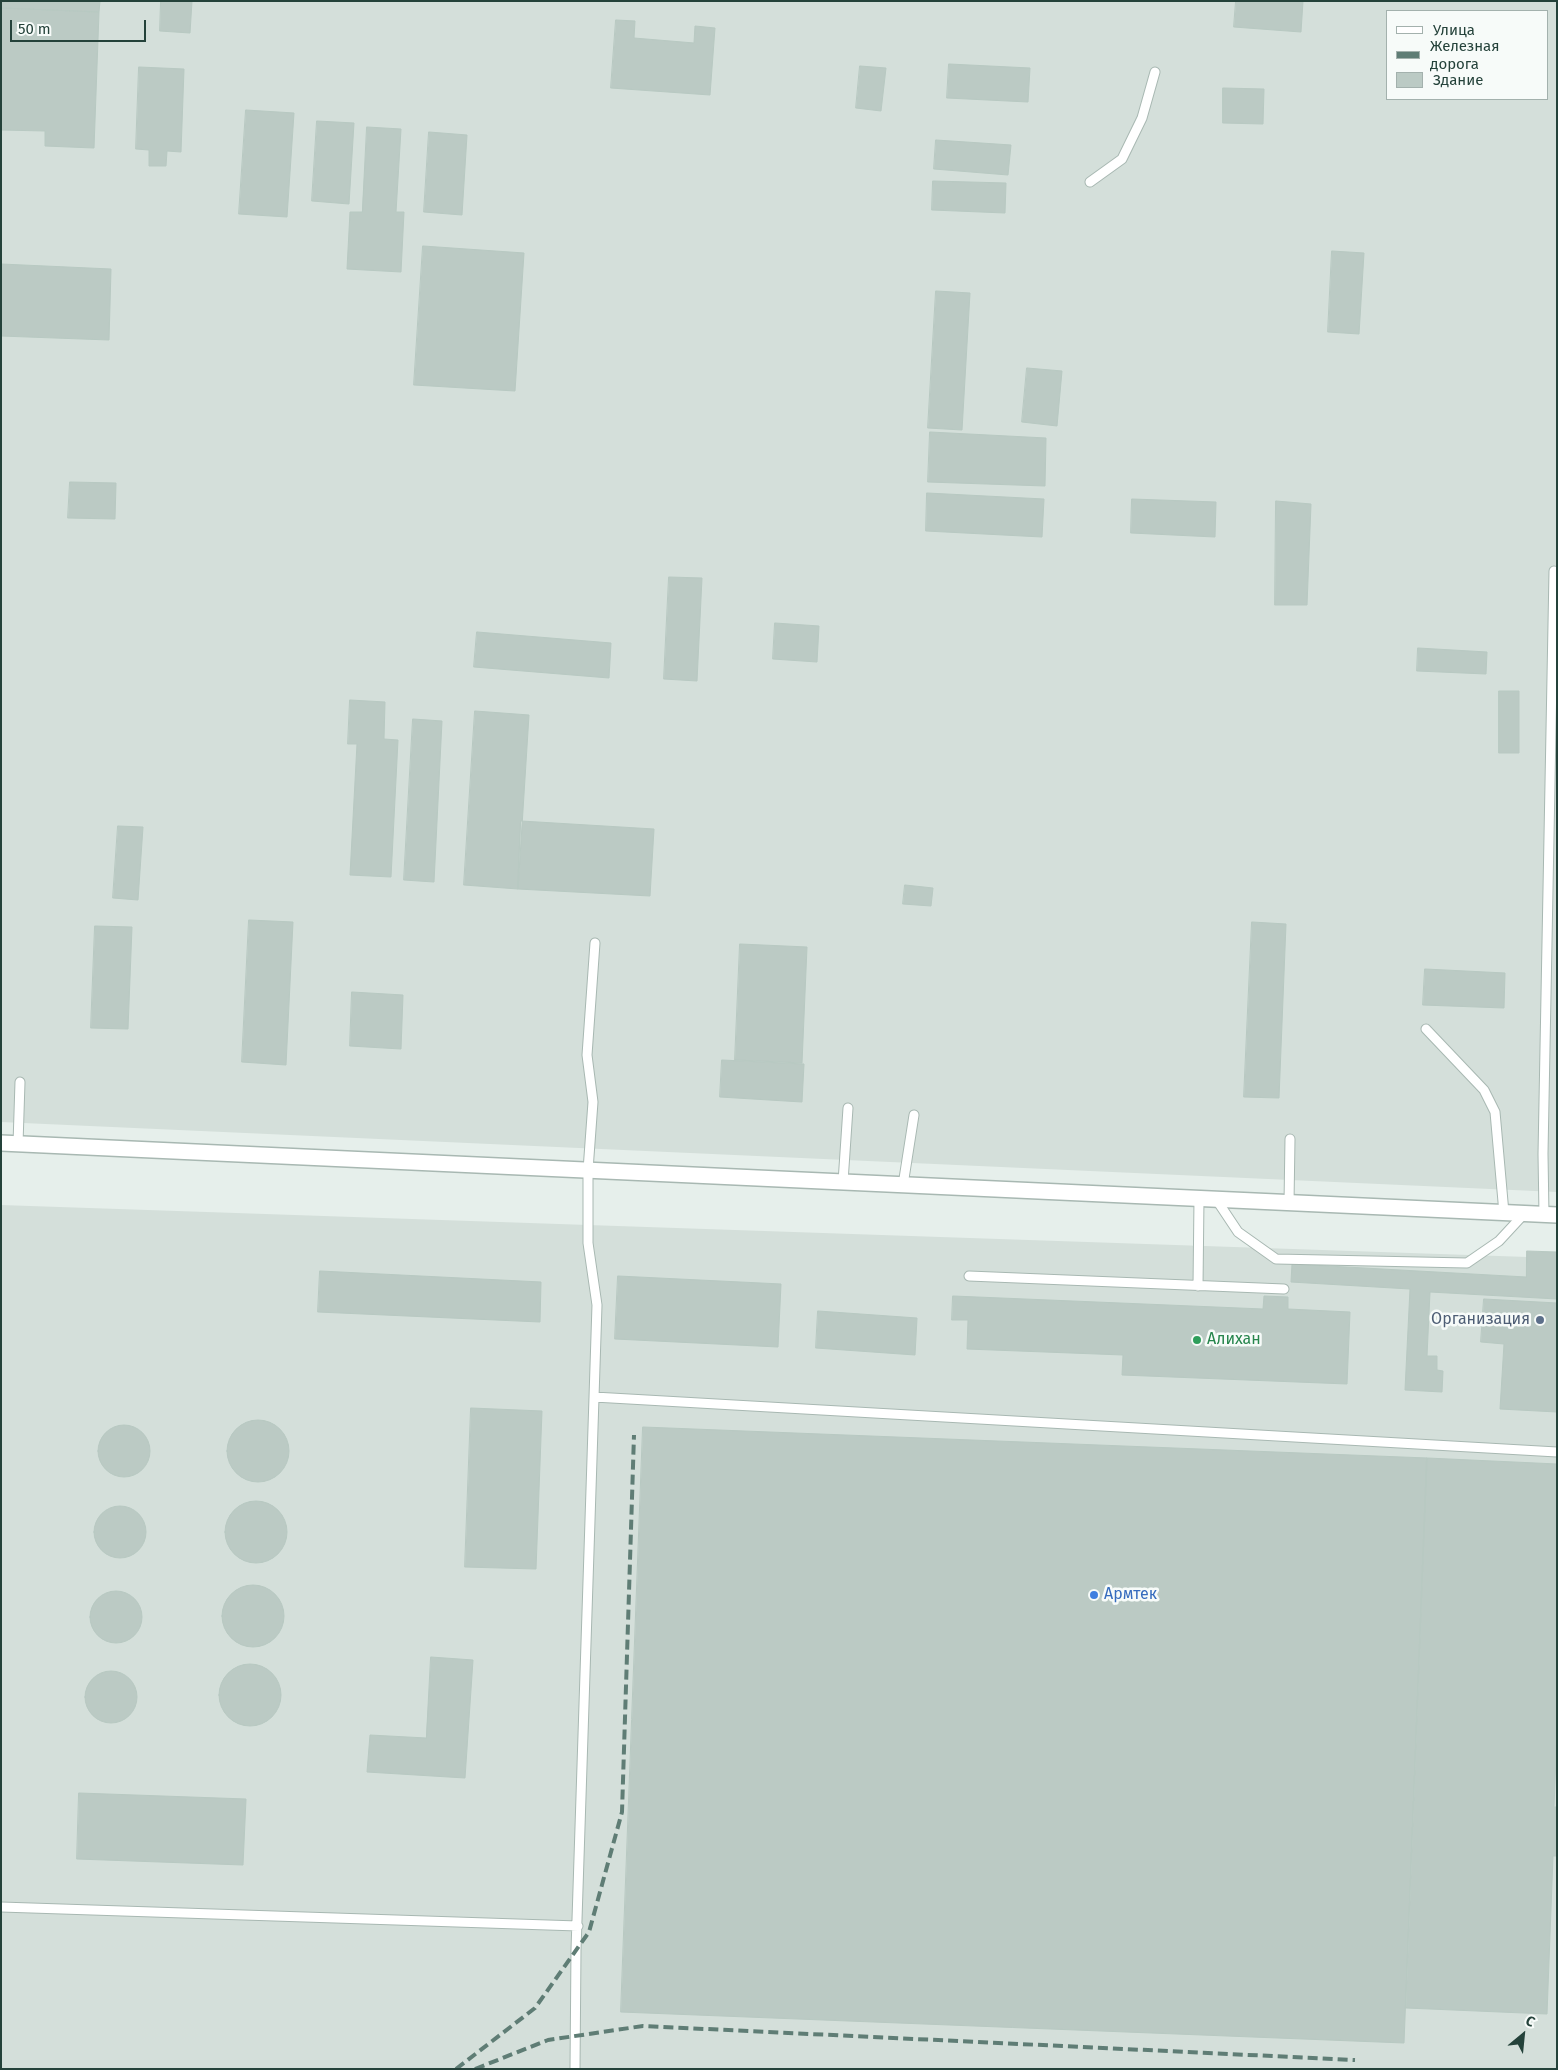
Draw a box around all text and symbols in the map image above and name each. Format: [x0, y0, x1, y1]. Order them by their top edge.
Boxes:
scale bar [12, 10, 149, 42]
legend [1386, 10, 1548, 100]
text: 50 m [18, 20, 51, 38]
text: Улица [1433, 21, 1475, 39]
text: Железная дорога [1430, 37, 1499, 73]
text: Здание [1433, 71, 1483, 89]
place label: Организация [1431, 1310, 1530, 1330]
marker: Организация [1534, 1314, 1546, 1326]
place label: Алихан [1207, 1330, 1261, 1350]
marker: Алихан [1191, 1334, 1203, 1346]
place label: Армтек [1104, 1585, 1157, 1605]
marker: Армтек [1088, 1589, 1100, 1601]
north arrow [1498, 2010, 1548, 2060]
text: С [1523, 2012, 1538, 2031]

